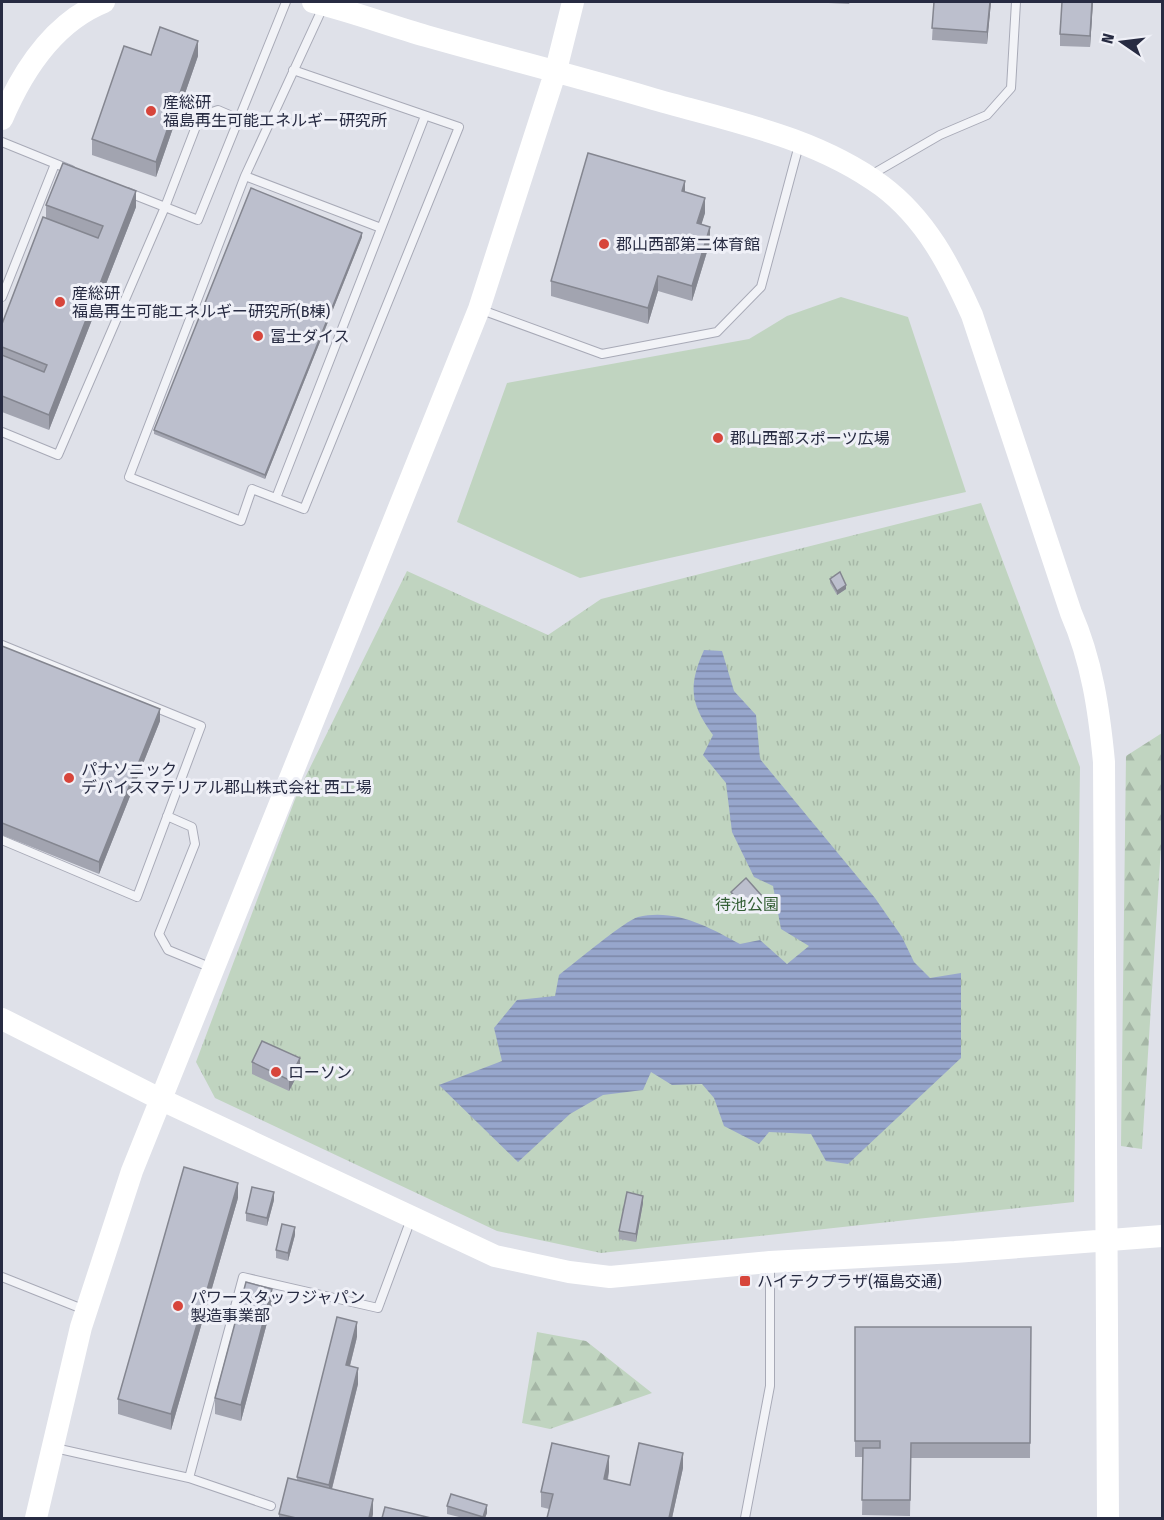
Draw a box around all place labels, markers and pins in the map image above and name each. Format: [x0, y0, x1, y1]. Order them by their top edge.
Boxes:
place label: 産総研 福島再生可能エネルギー研究所 [163, 93, 387, 130]
marker: 産総研 福島再生可能エネルギー研究所 [144, 104, 158, 118]
place label: 郡山西部第二体育館 [616, 235, 760, 254]
marker: 郡山西部第二体育館 [597, 237, 611, 251]
place label: 産総研 福島再生可能エネルギー研究所(B棟) [72, 284, 330, 321]
marker: 産総研 福島再生可能エネルギー研究所(B棟) [53, 295, 67, 309]
place label: 冨士ダイス [270, 327, 350, 346]
marker: 冨士ダイス [251, 329, 265, 343]
place label: 郡山西部スポーツ広場 [730, 429, 890, 448]
marker: 郡山西部スポーツ広場 [711, 431, 725, 445]
place label: パナソニック デバイスマテリアル郡山株式会社 西工場 [81, 760, 372, 797]
marker: パナソニック デバイスマテリアル郡山株式会社 西工場 [62, 771, 76, 785]
place label: ローソン [288, 1063, 352, 1082]
marker: ローソン [269, 1065, 283, 1079]
place label: ハイテクプラザ(福島交通) [757, 1272, 942, 1291]
marker: ハイテクプラザ(福島交通) [738, 1274, 752, 1288]
place label: パワースタッフジャパン 製造事業部 [190, 1288, 365, 1325]
marker: パワースタッフジャパン 製造事業部 [171, 1299, 185, 1313]

